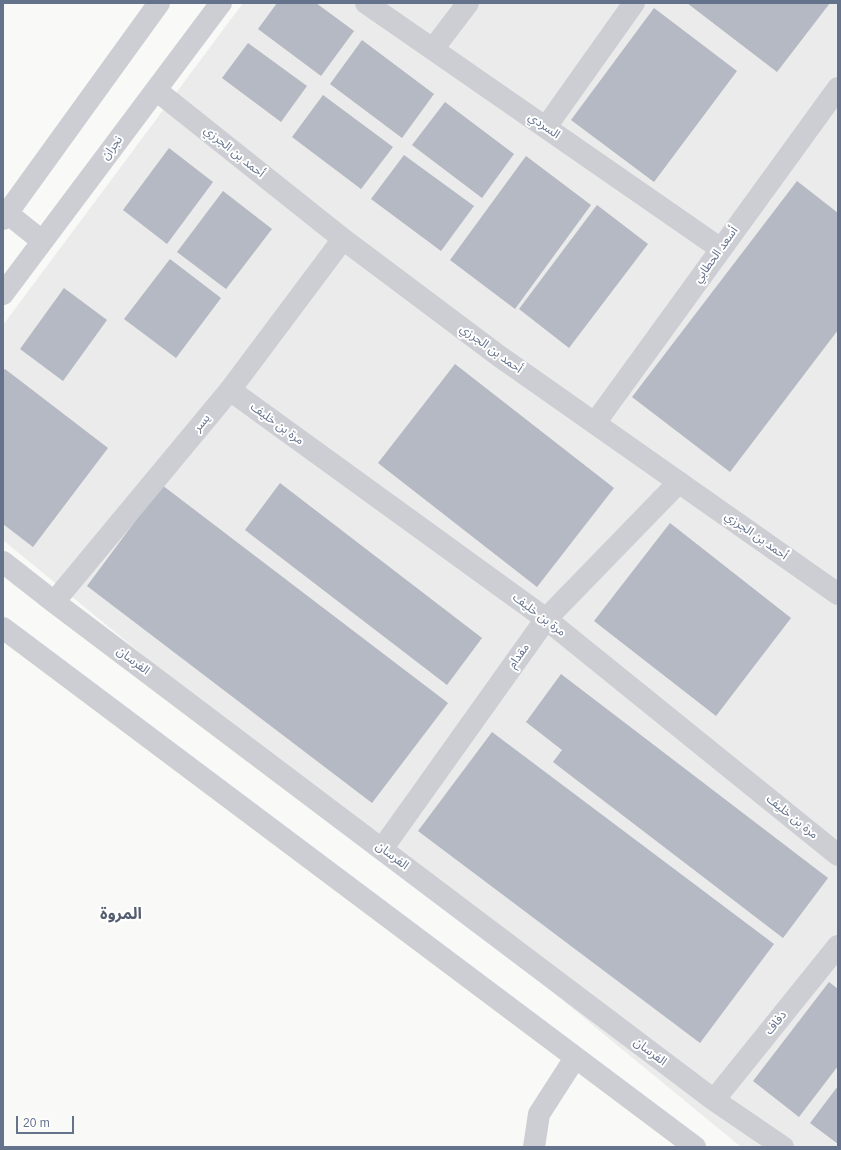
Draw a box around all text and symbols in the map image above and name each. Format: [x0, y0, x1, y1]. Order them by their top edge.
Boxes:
street label: السردي [525, 110, 563, 142]
street label: أحمد بن الجرزي [201, 123, 267, 181]
street label: نجران [98, 133, 126, 163]
street label: أسعد الحطابي [691, 224, 741, 286]
street label: أحمد بن الجرزي [457, 321, 525, 377]
street label: مرة بن خليف [248, 400, 306, 448]
street label: يسر [191, 411, 213, 435]
street label: أحمد بن الجرزي [722, 509, 790, 563]
street label: مرة بن خليف [510, 590, 568, 640]
street label: مقدام [505, 641, 533, 671]
street label: الفرسان [114, 644, 152, 678]
street label: مرة بن خليف [763, 792, 821, 842]
street label: الفرسان [373, 839, 411, 873]
district label: المروة [100, 905, 142, 925]
street label: دفاف [762, 1008, 790, 1038]
street label: الفرسان [631, 1035, 669, 1069]
scale bar [18, 1108, 76, 1134]
text: 20 m [23, 1116, 50, 1130]

